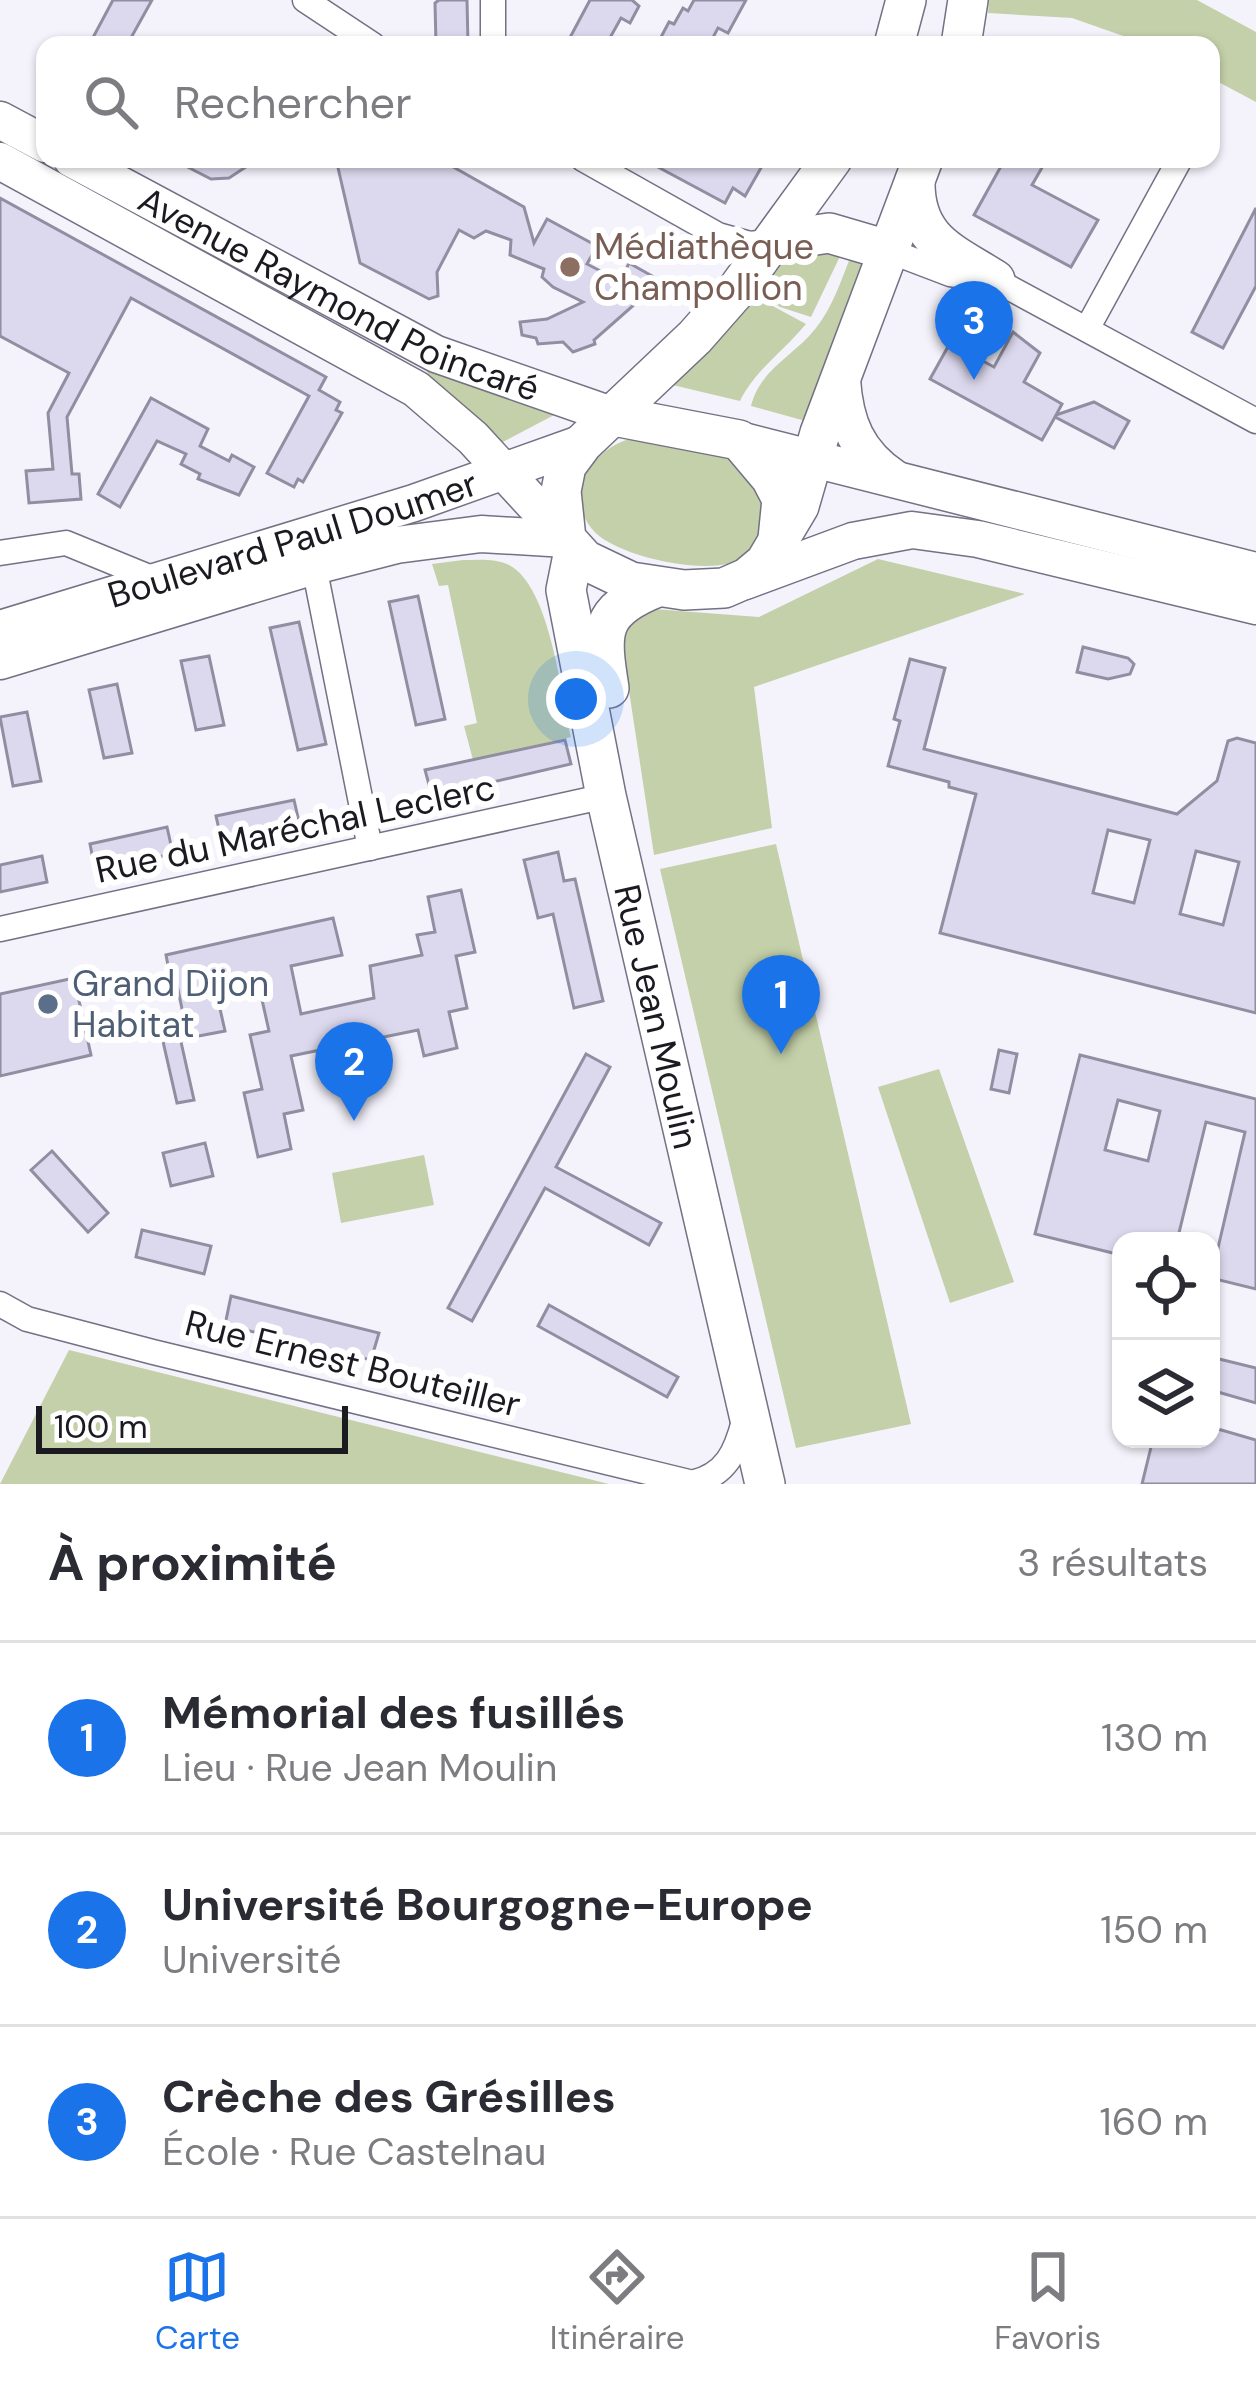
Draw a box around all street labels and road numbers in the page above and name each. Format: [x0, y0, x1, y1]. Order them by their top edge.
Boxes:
street label: Avenue Raymond Poincaré [130, 176, 546, 412]
street label: Boulevard Paul Doumer [102, 459, 484, 619]
street label: Rue du Maréchal Leclerc [91, 763, 499, 894]
street label: Rue Jean Moulin [603, 880, 710, 1153]
street label: Rue Ernest Bouteiller [180, 1299, 525, 1428]

